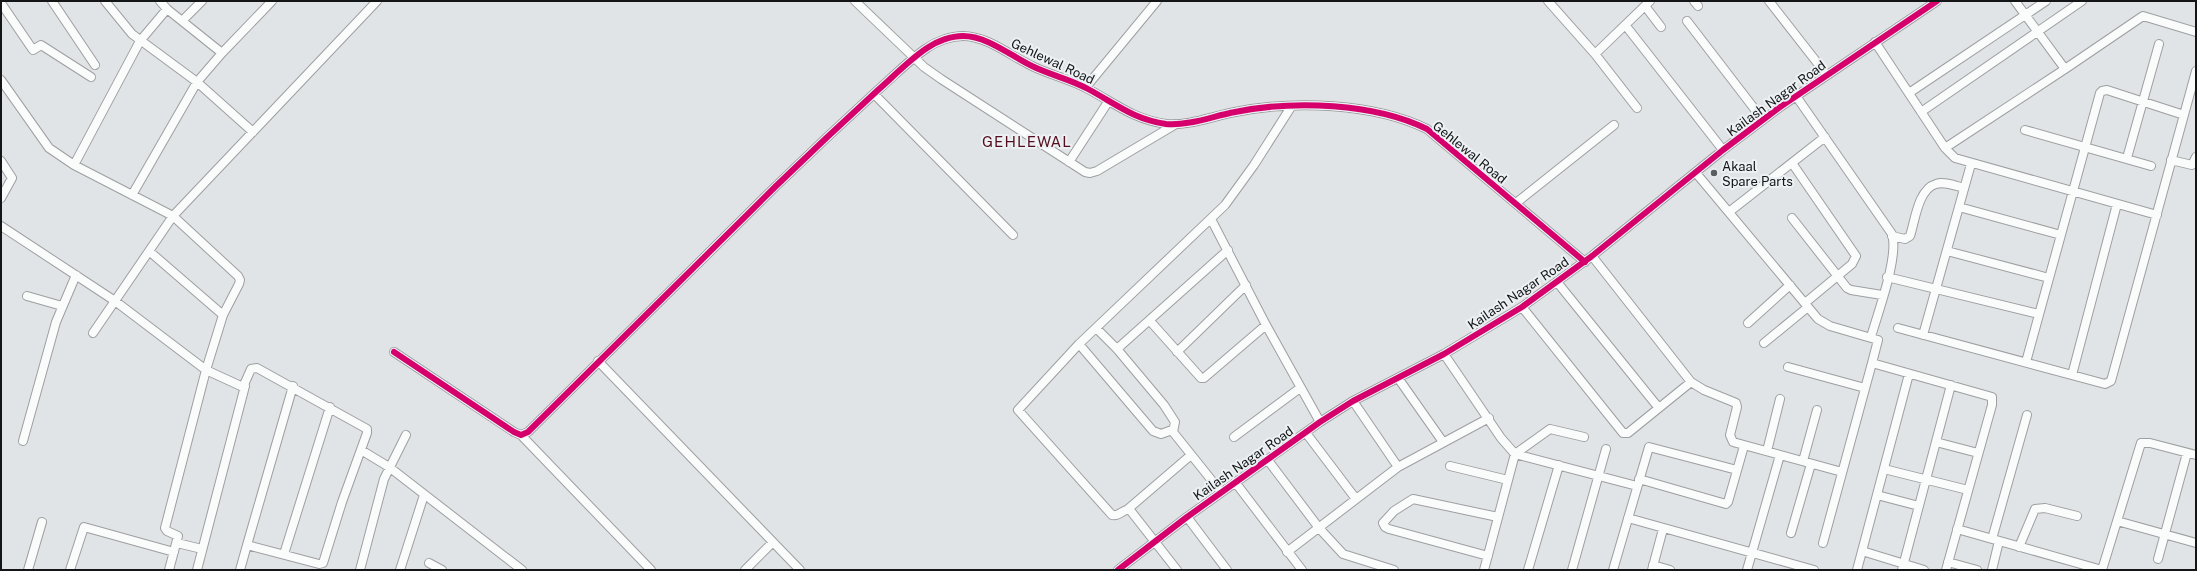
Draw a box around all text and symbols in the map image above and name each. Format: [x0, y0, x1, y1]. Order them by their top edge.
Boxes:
street label: Gehlewal Road [1009, 36, 1097, 87]
street label: Kailash Nagar Road [1724, 57, 1829, 139]
street label: Gehlewal Road [1430, 118, 1510, 187]
district label: GEHLEWAL [982, 133, 1072, 150]
place label: Akaal Spare Parts [1722, 159, 1793, 189]
marker: Akaal Spare Parts [1709, 168, 1719, 178]
street label: Kailash Nagar Road [1465, 254, 1572, 333]
street label: Kailash Nagar Road [1190, 423, 1296, 504]

